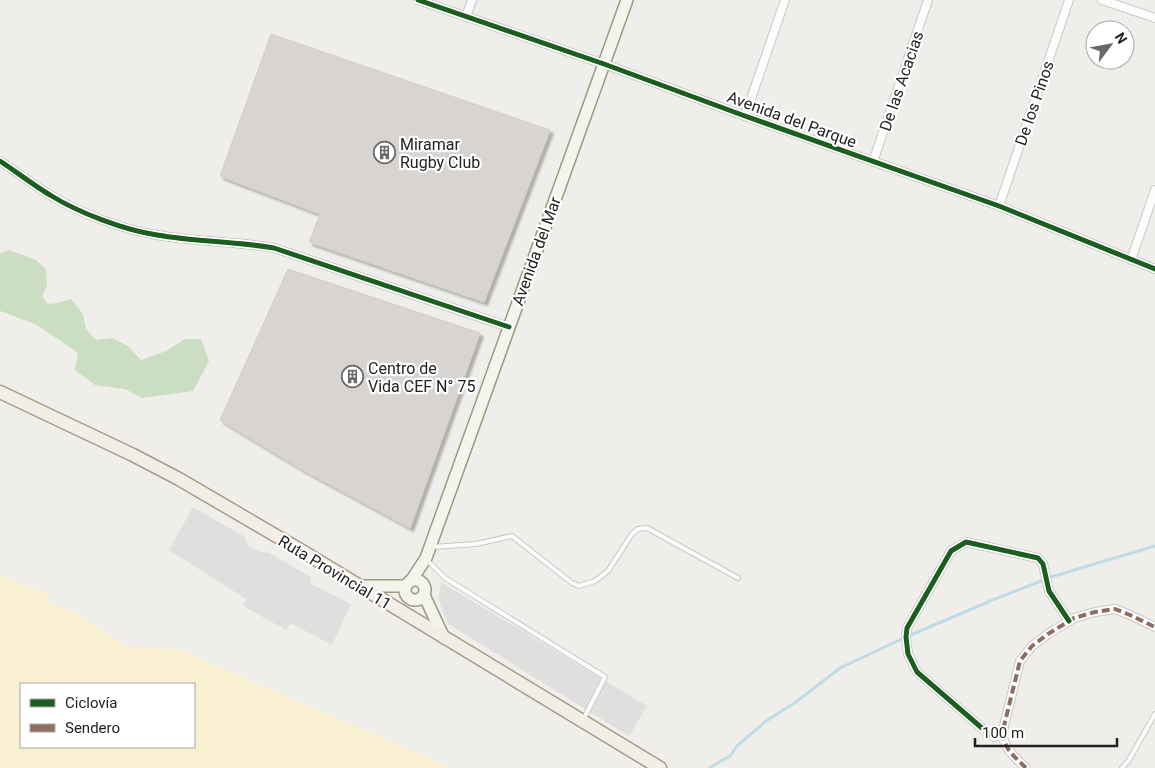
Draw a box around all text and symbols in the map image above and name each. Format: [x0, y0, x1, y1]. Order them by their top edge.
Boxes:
north arrow [1085, 20, 1135, 70]
street label: De las Acacias [875, 29, 927, 134]
text: N [1112, 30, 1130, 47]
street label: De los Pinos [1011, 58, 1058, 148]
street label: Avenida del Parque [725, 87, 859, 152]
place label: Miramar Rugby Club [400, 135, 480, 172]
building icon: Miramar Rugby Club [372, 141, 396, 165]
street label: Avenida del Mar [508, 194, 565, 308]
place label: Centro de Vida CEF N° 75 [368, 359, 475, 396]
building icon: Centro de Vida CEF N° 75 [340, 365, 364, 389]
street label: Ruta Provincial 11 [275, 531, 395, 614]
legend [20, 683, 195, 748]
text: Ciclovía [65, 694, 118, 712]
scale bar [975, 716, 1118, 748]
text: Sendero [65, 719, 120, 737]
text: 100 m [982, 724, 1024, 742]

